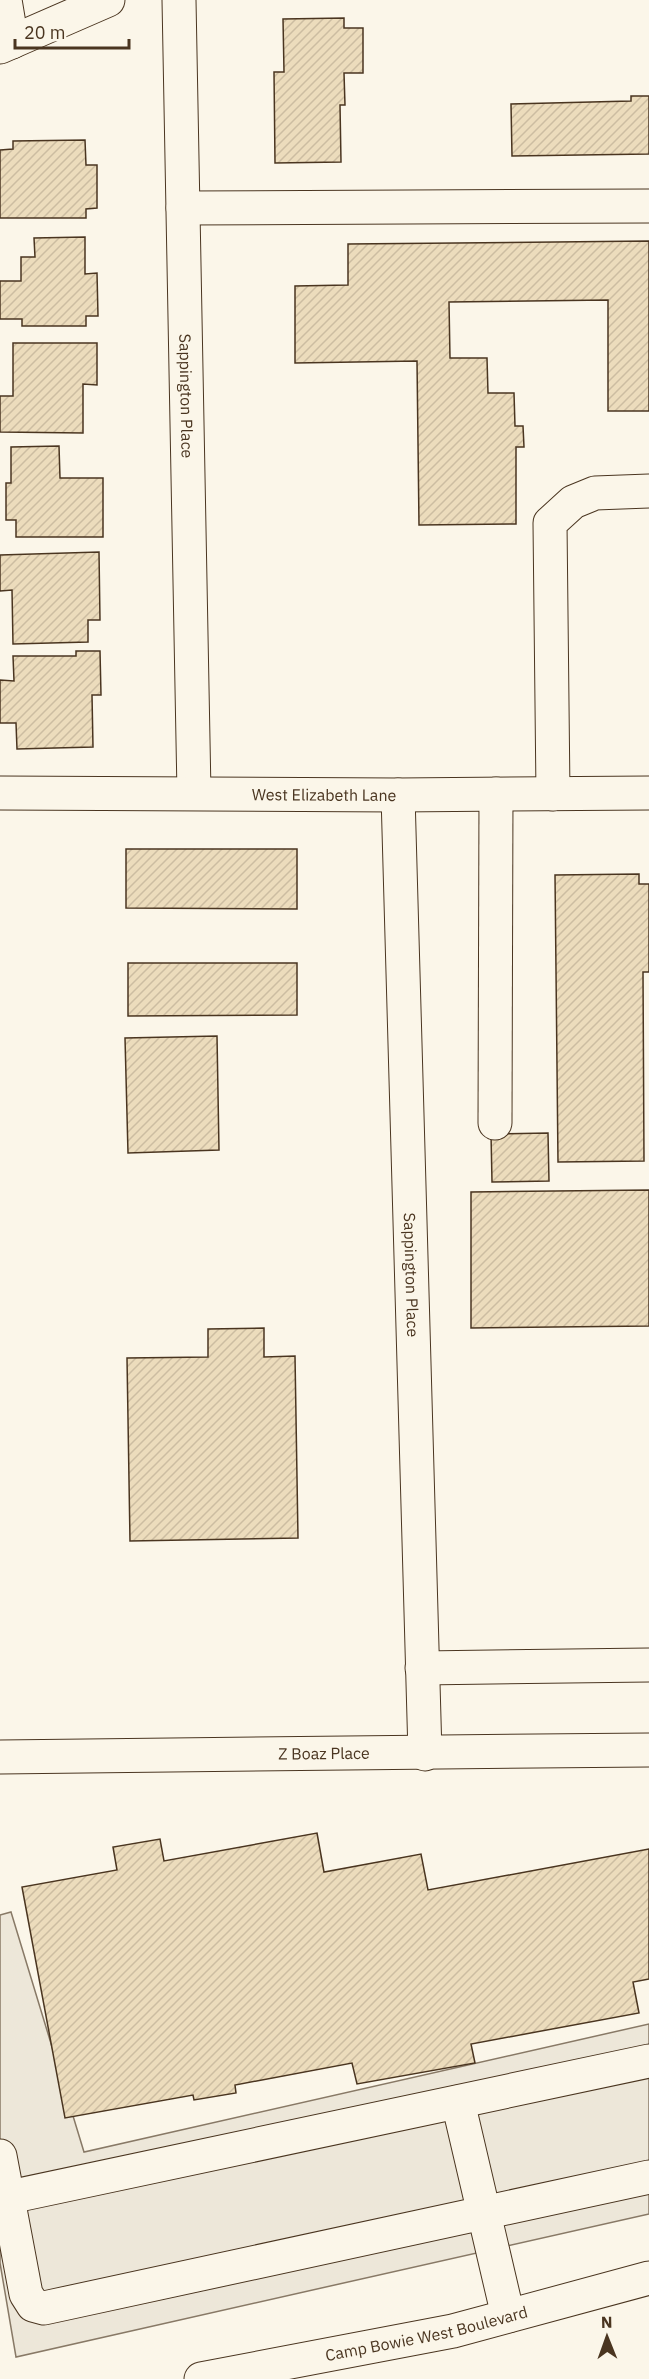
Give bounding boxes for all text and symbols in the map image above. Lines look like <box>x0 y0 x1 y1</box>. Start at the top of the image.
scale bar <box>15 12 129 50</box>
text: 20 m <box>24 21 66 44</box>
street label: Sappington Place <box>175 333 198 459</box>
street label: West Elizabeth Lane <box>252 784 397 805</box>
street label: Sappington Place <box>400 1212 423 1338</box>
street label: Z Boaz Place <box>278 1743 370 1764</box>
street label: Camp Bowie West Boulevard <box>324 2301 530 2365</box>
north arrow <box>577 2307 637 2367</box>
text: N <box>601 2312 613 2332</box>

